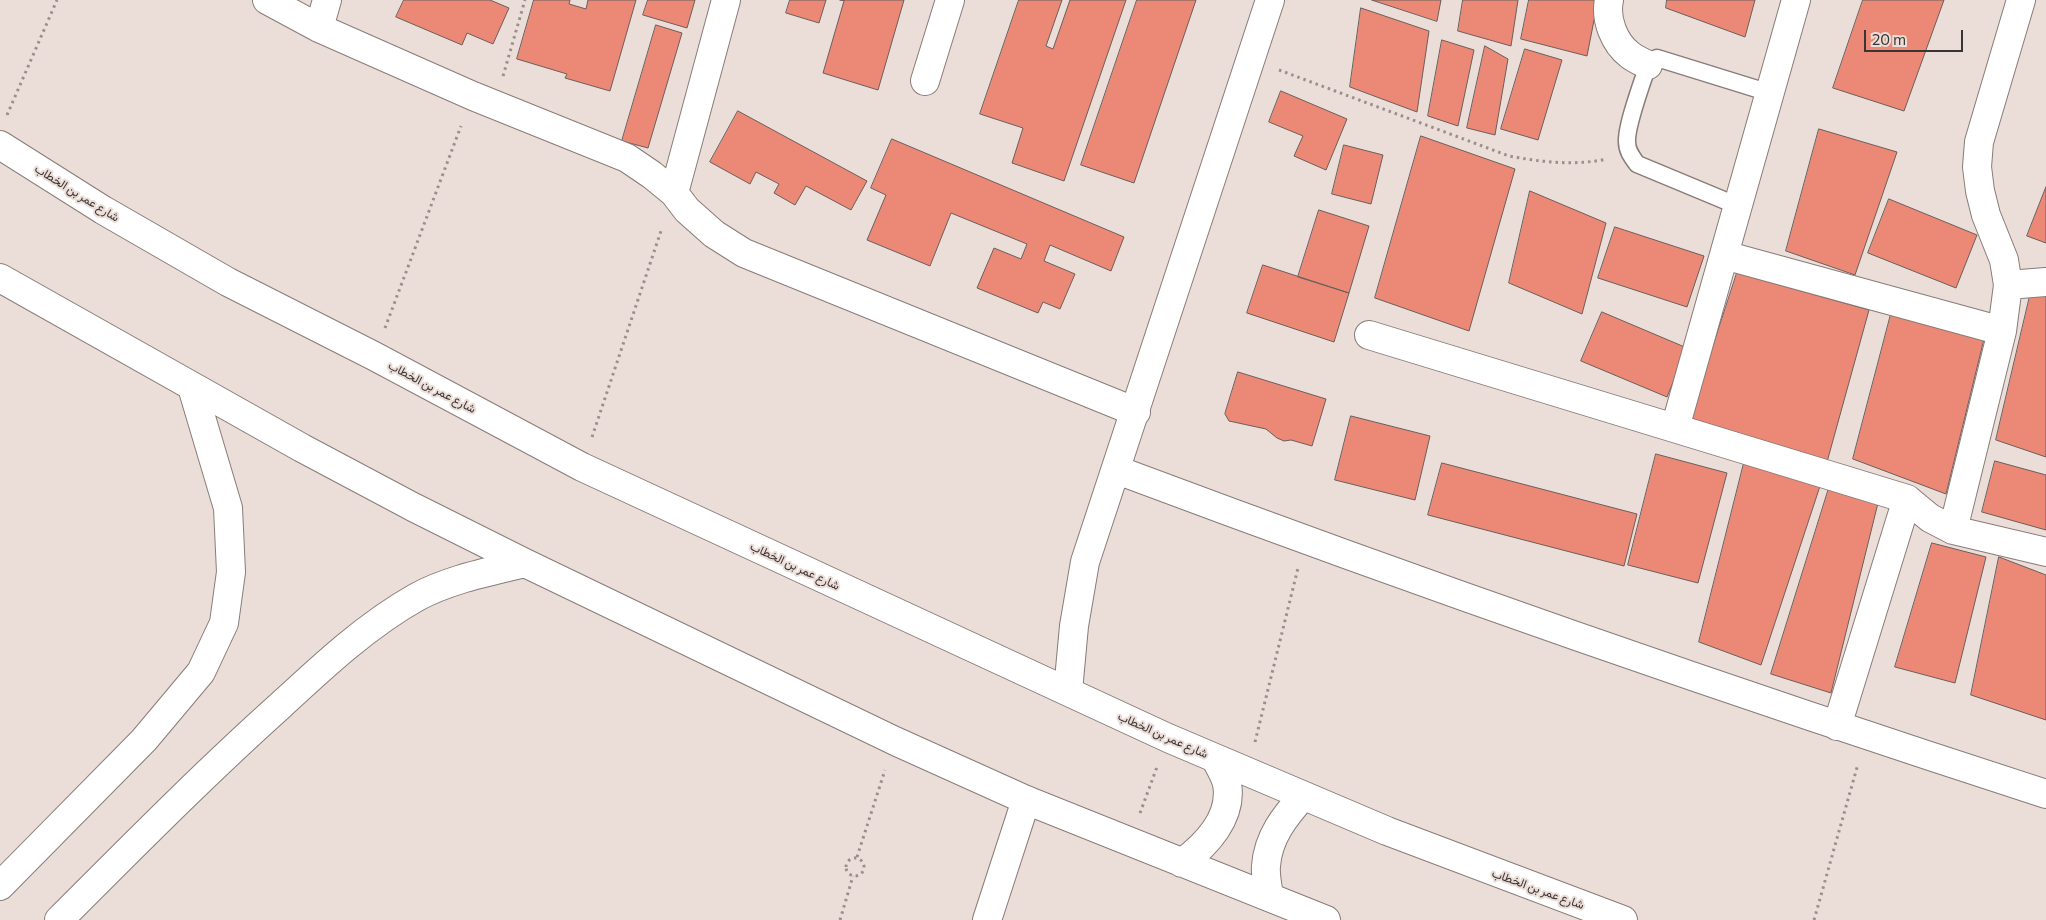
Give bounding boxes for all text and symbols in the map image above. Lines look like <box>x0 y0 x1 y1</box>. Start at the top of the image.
scale bar <box>1866 20 1965 52</box>
text: 20 m <box>1872 30 1906 48</box>
street label: شارع عمر بن الخطاب <box>32 161 122 225</box>
street label: شارع عمر بن الخطاب <box>386 358 478 416</box>
street label: شارع عمر بن الخطاب <box>748 539 842 593</box>
street label: شارع عمر بن الخطاب <box>1116 709 1210 761</box>
street label: شارع عمر بن الخطاب <box>1490 866 1586 912</box>

